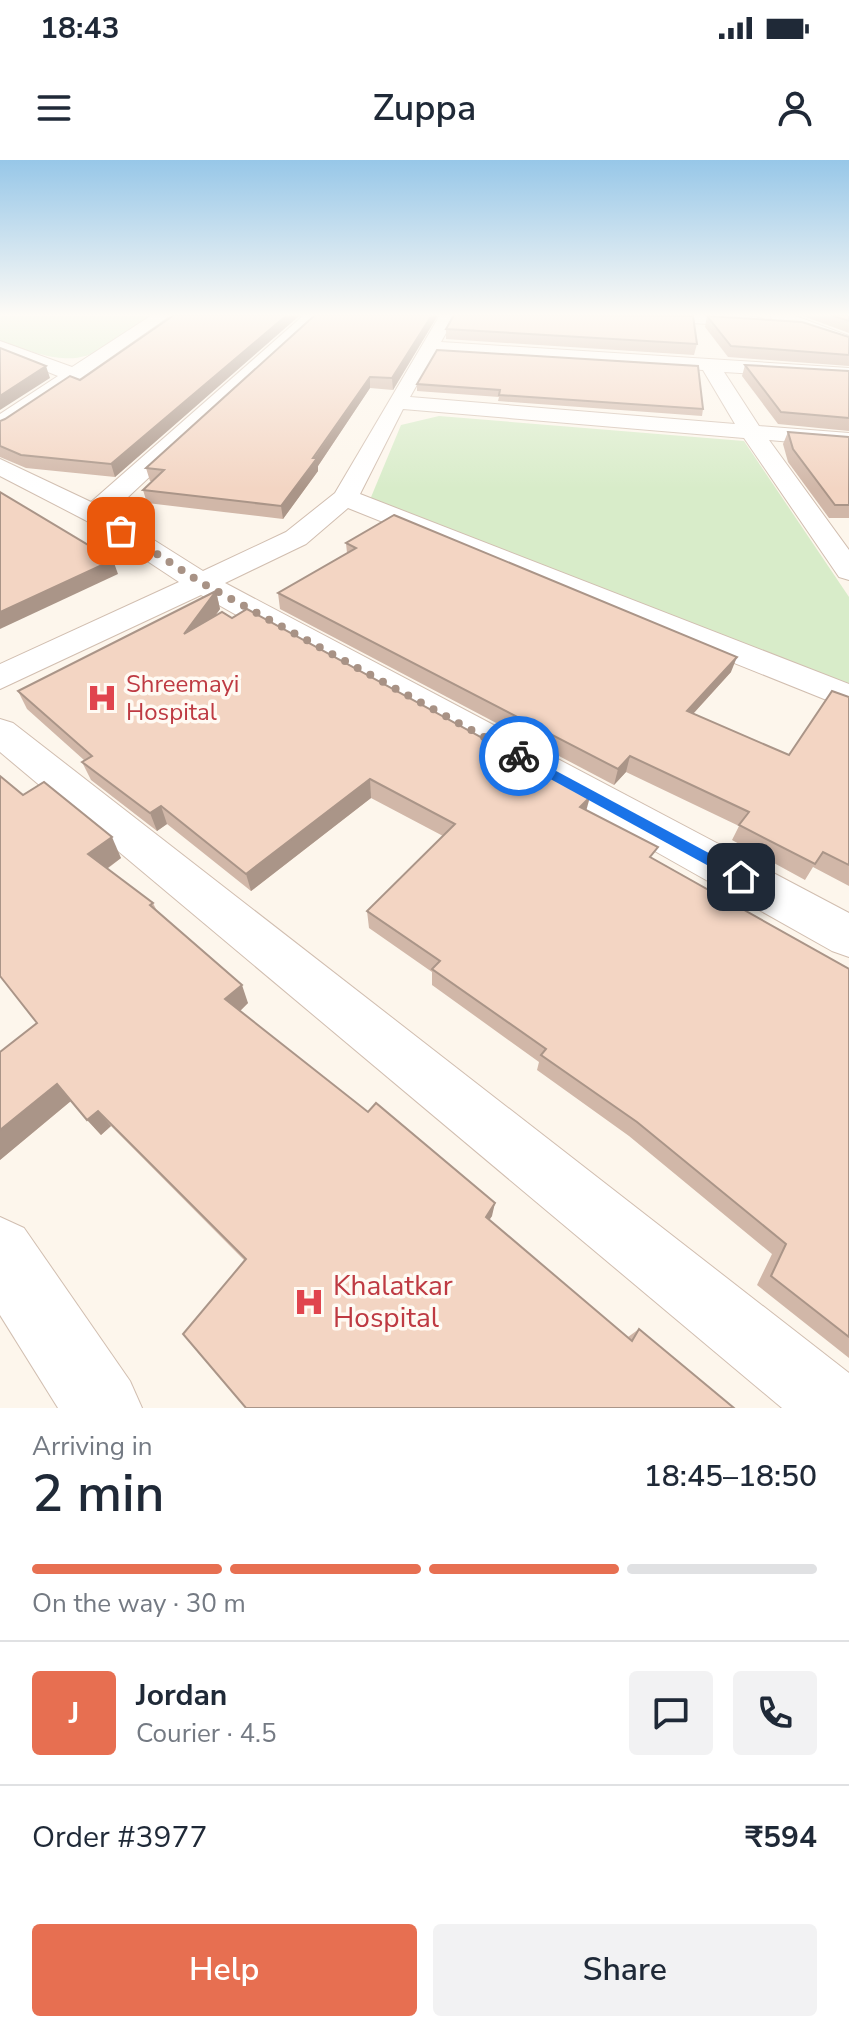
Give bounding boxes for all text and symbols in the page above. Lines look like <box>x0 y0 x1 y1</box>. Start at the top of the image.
text: 18:43 <box>40 8 119 49</box>
text: Zuppa <box>373 84 476 133</box>
icon: menu <box>32 86 76 130</box>
icon: person <box>773 86 817 130</box>
pin <box>87 497 155 565</box>
icon: bag <box>99 509 143 553</box>
place label: Shreemayi Hospital <box>126 668 239 728</box>
hospital icon: Shreemayi Hospital <box>85 681 119 715</box>
courier <box>479 716 559 796</box>
icon: bike <box>497 734 541 778</box>
pin <box>707 843 775 911</box>
icon: home <box>719 855 763 899</box>
place label: Khalatkar Hospital <box>333 1267 453 1337</box>
hospital icon: Khalatkar Hospital <box>292 1285 326 1319</box>
text: Arriving in <box>32 1429 153 1464</box>
text: 18:45–18:50 <box>644 1456 817 1497</box>
text: 2 min <box>32 1458 165 1529</box>
text: On the way · 30 m <box>32 1586 246 1621</box>
button: chat <box>629 1671 713 1755</box>
button: phone <box>733 1671 817 1755</box>
text: Jordan <box>136 1675 227 1716</box>
text: J <box>69 1693 79 1734</box>
text: Courier · 4.5 <box>136 1716 277 1751</box>
text: Order #3977 <box>32 1817 207 1858</box>
text: ₹594 <box>745 1817 817 1858</box>
button: Help <box>32 1924 417 2016</box>
button: Share <box>433 1924 817 2016</box>

